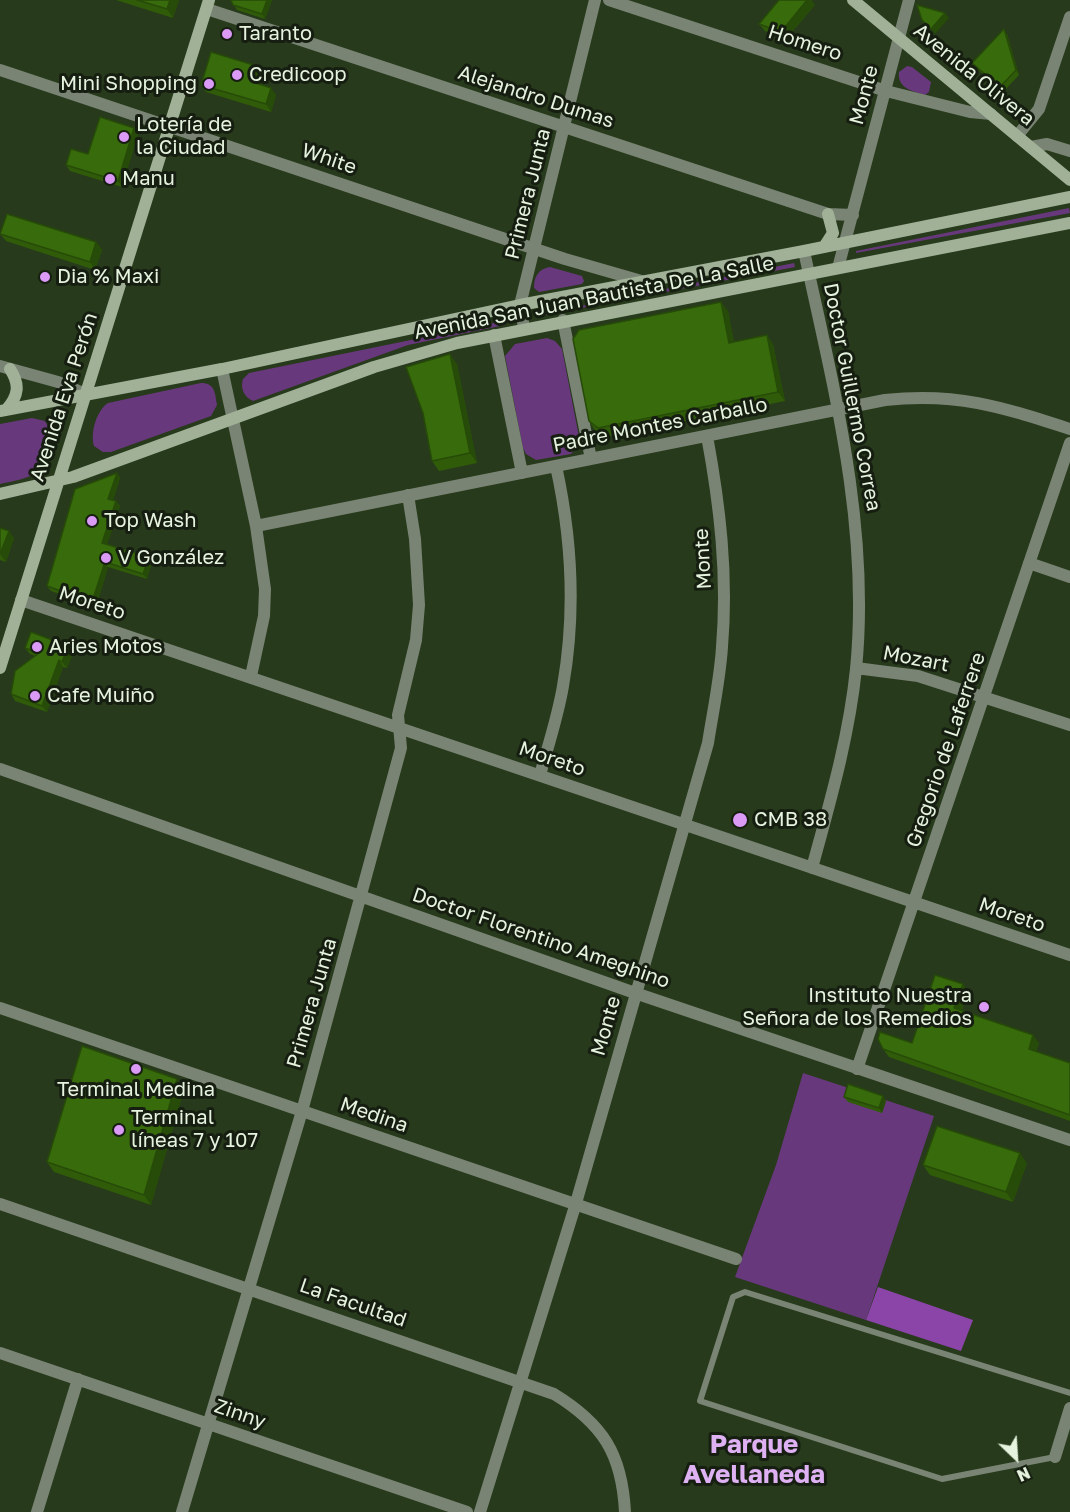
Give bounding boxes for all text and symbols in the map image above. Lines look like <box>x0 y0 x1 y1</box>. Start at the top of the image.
street label: Avenida Olivera <box>909 19 1039 131</box>
street label: Homero <box>765 20 845 66</box>
place label: Taranto <box>239 22 312 46</box>
marker: Taranto <box>220 27 234 41</box>
street label: Alejandro Dumas <box>455 61 617 133</box>
street label: Monte <box>845 62 883 128</box>
place label: Credicoop <box>249 63 347 87</box>
marker: Credicoop <box>230 68 244 82</box>
place label: Mini Shopping <box>60 72 197 96</box>
marker: Mini Shopping <box>202 77 216 91</box>
place label: Lotería de la Ciudad <box>136 113 232 160</box>
street label: Primera Junta <box>500 126 556 262</box>
marker: Lotería de la Ciudad <box>117 130 131 144</box>
street label: White <box>298 138 360 180</box>
place label: Manu <box>122 167 175 191</box>
marker: Manu <box>103 172 117 186</box>
street label: Avenida San Juan Bautista De La Salle <box>412 251 776 345</box>
place label: Dia % Maxi <box>57 265 159 289</box>
marker: Dia % Maxi <box>38 270 52 284</box>
street label: Doctor Guillermo Correa <box>818 281 886 513</box>
street label: Avenida Eva Perón <box>25 310 103 484</box>
street label: Padre Montes Carballo <box>551 392 769 458</box>
place label: Top Wash <box>104 509 196 533</box>
marker: Top Wash <box>85 514 99 528</box>
street label: Monte <box>689 528 717 590</box>
place label: V González <box>118 546 224 570</box>
marker: V González <box>99 551 113 565</box>
street label: Moreto <box>56 581 128 625</box>
place label: Aries Motos <box>49 635 163 659</box>
marker: Aries Motos <box>30 640 44 654</box>
street label: Mozart <box>881 641 951 677</box>
street label: Gregorio de Laferrere <box>901 649 991 851</box>
place label: Cafe Muiño <box>47 684 155 708</box>
marker: Cafe Muiño <box>28 689 42 703</box>
street label: Moreto <box>516 737 588 781</box>
place label: CMB 38 <box>754 808 827 832</box>
marker: CMB 38 <box>731 811 749 829</box>
street label: Doctor Florentino Ameghino <box>409 883 673 993</box>
street label: Moreto <box>976 893 1048 937</box>
street label: Primera Junta <box>282 935 342 1071</box>
place label: Instituto Nuestra Señora de los Remedios <box>742 984 972 1031</box>
street label: Monte <box>586 993 626 1059</box>
marker: Instituto Nuestra Señora de los Remedios <box>977 1000 991 1014</box>
marker: Terminal Medina <box>129 1062 143 1076</box>
place label: Terminal Medina <box>57 1078 215 1102</box>
street label: Medina <box>337 1092 411 1138</box>
place label: Terminal líneas 7 y 107 <box>131 1106 258 1153</box>
marker: Terminal líneas 7 y 107 <box>112 1123 126 1137</box>
street label: La Facultad <box>296 1274 410 1332</box>
street label: Zinny <box>211 1394 269 1434</box>
north arrow <box>986 1428 1046 1488</box>
district label: Parque Avellaneda <box>683 1429 825 1490</box>
text: N <box>1014 1463 1033 1486</box>

